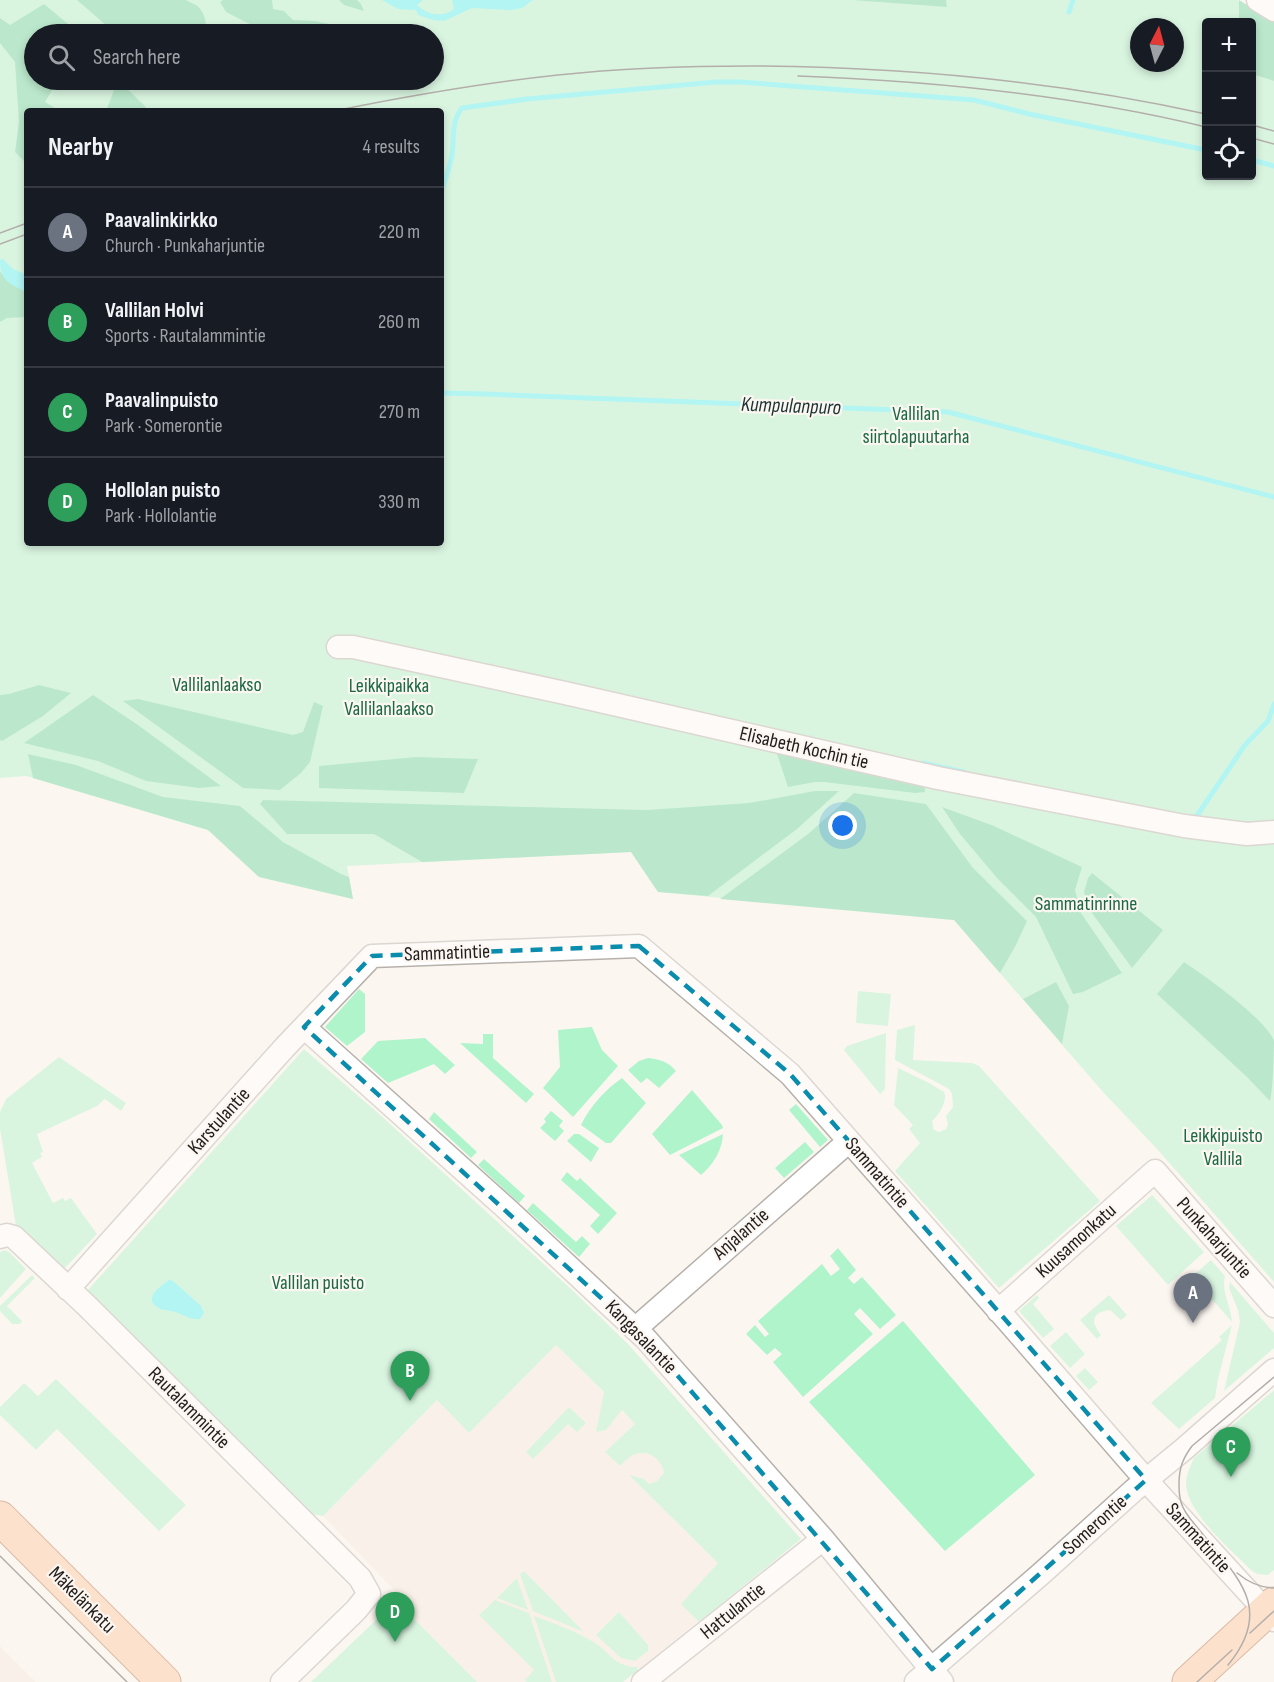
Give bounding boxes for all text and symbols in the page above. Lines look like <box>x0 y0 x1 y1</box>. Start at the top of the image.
north arrow <box>1130 18 1184 72</box>
map controls <box>1202 18 1256 180</box>
button: + <box>1202 18 1256 72</box>
search box <box>24 24 444 90</box>
icon: search <box>45 41 78 74</box>
text: Search here <box>93 44 180 71</box>
button: − <box>1202 72 1256 126</box>
button: locate <box>1202 126 1256 180</box>
text: Nearby <box>48 132 114 163</box>
text: 4 results <box>363 135 420 159</box>
text: Paavalinkirkko <box>105 207 218 234</box>
text: A <box>63 220 72 244</box>
text: 220 m <box>379 220 420 244</box>
text: Church · Punkaharjuntie <box>105 234 265 258</box>
text: Vallilan Holvi <box>105 297 204 324</box>
text: B <box>63 310 72 334</box>
text: 260 m <box>378 310 420 334</box>
text: Sports · Rautalammintie <box>105 324 266 348</box>
text: Paavalinpuisto <box>105 387 218 414</box>
water label: Kumpulanpuro <box>740 392 842 420</box>
text: C <box>62 400 73 424</box>
text: 270 m <box>379 400 420 424</box>
park label: Vallilan siirtolapuutarha <box>863 402 969 449</box>
text: Park · Somerontie <box>105 414 223 438</box>
text: Hollolan puisto <box>105 477 220 504</box>
text: D <box>62 490 73 514</box>
text: 330 m <box>378 490 420 514</box>
text: Park · Hollolantie <box>105 504 217 528</box>
park label: Vallilanlaakso <box>172 673 262 697</box>
park label: Leikkipaikka Vallilanlaakso <box>344 674 434 721</box>
street label: Elisabeth Kochin tie <box>737 721 871 775</box>
your location <box>828 811 857 840</box>
park label: Sammatinrinne <box>1035 892 1137 916</box>
street label: Sammatintie <box>404 940 490 966</box>
street label: Karstulantie <box>183 1083 255 1159</box>
park label: Leikkipuisto Vallila <box>1183 1124 1263 1171</box>
street label: Sammatintie <box>840 1133 914 1213</box>
street label: Punkaharjuntie <box>1171 1192 1257 1284</box>
street label: Kuusamonkatu <box>1031 1199 1121 1283</box>
street label: Anjalantie <box>707 1203 774 1266</box>
park label: Vallilan puisto <box>272 1271 364 1295</box>
pin: A <box>1174 1274 1212 1323</box>
street label: Kangasalantie <box>600 1295 682 1379</box>
pin: B <box>390 1352 430 1401</box>
street label: Rautalammintie <box>143 1362 235 1454</box>
pin: C <box>1212 1428 1250 1477</box>
street label: Somerontie <box>1058 1490 1132 1560</box>
street label: Sammatintie <box>1160 1498 1236 1578</box>
street label: Mäkelänkatu <box>44 1562 120 1638</box>
street label: Hattulantie <box>696 1578 770 1644</box>
pin: D <box>376 1592 414 1642</box>

